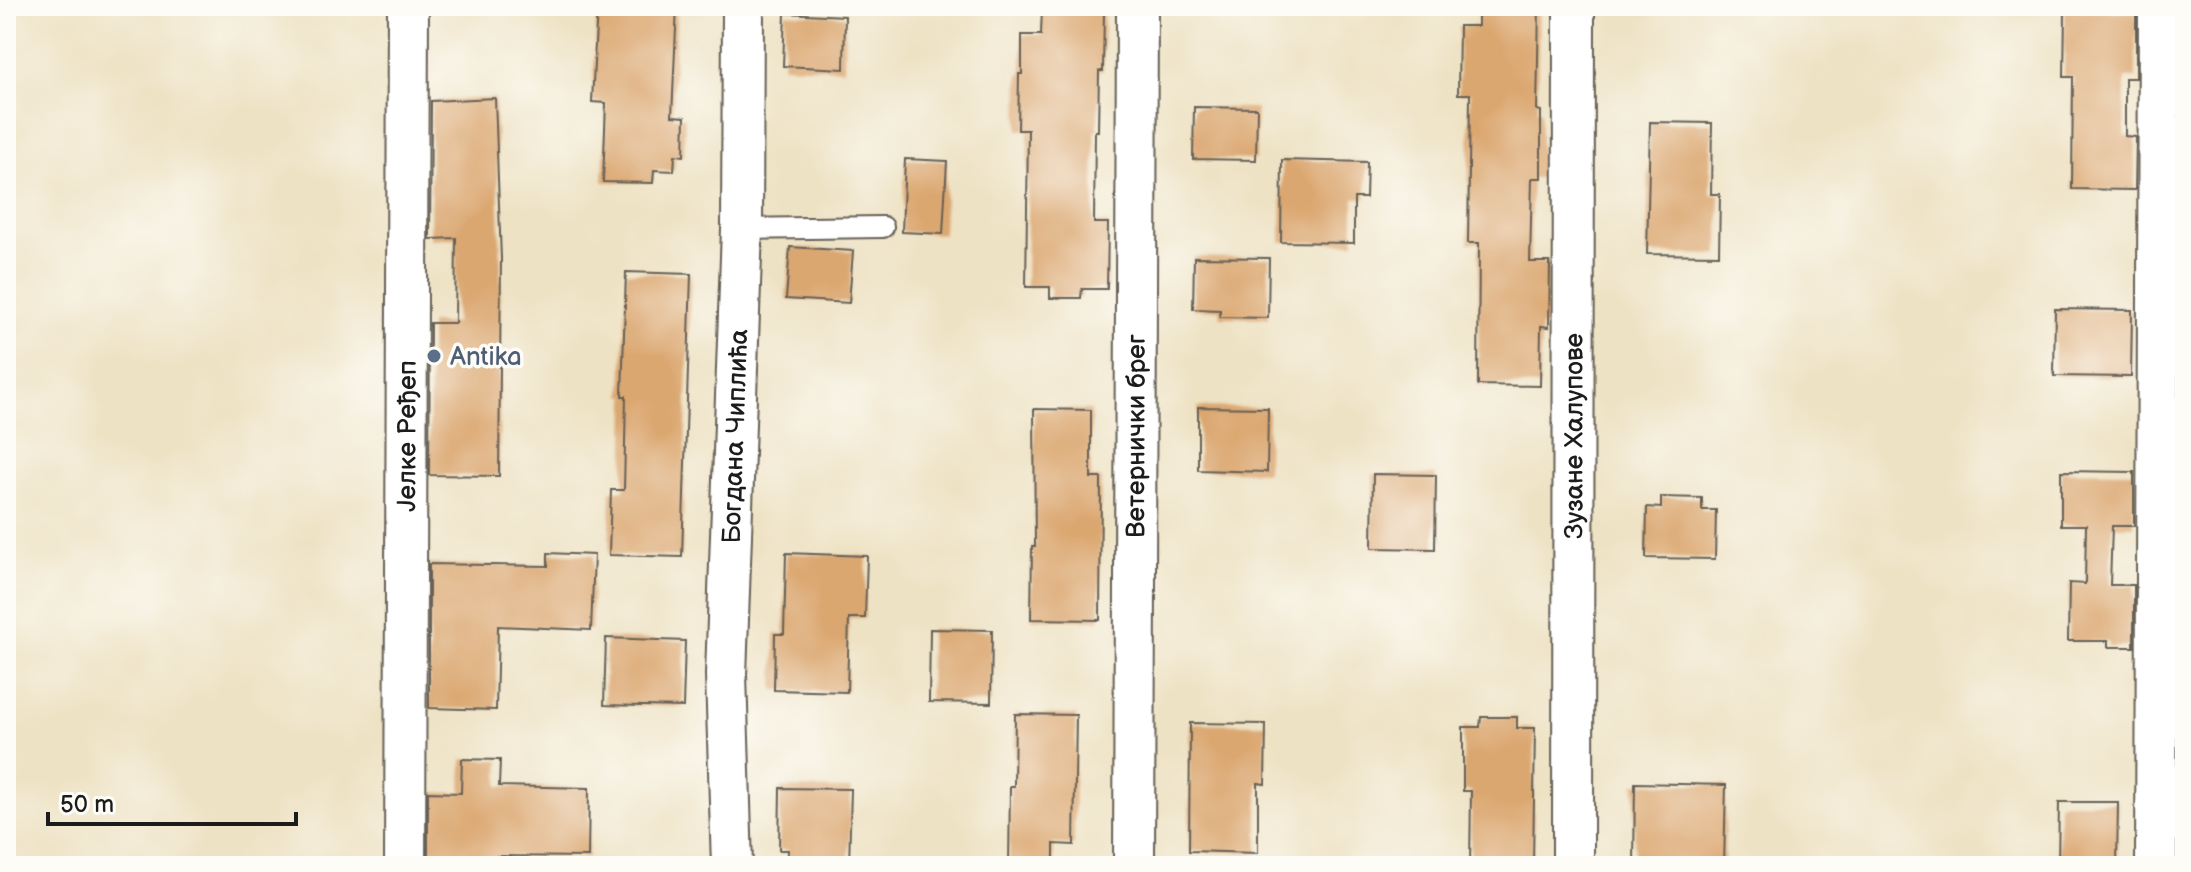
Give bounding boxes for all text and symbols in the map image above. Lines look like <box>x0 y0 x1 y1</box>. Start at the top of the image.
street label: Богдана Чиплића <box>717 329 755 544</box>
street label: Зузане Халупове <box>1559 333 1591 539</box>
street label: Ветернички брег <box>1121 334 1153 538</box>
place label: Antika <box>450 342 522 373</box>
marker: Antika <box>425 347 443 365</box>
street label: Јелке Ређеп <box>392 360 424 512</box>
scale bar <box>48 776 296 826</box>
text: 50 m <box>60 790 114 819</box>

